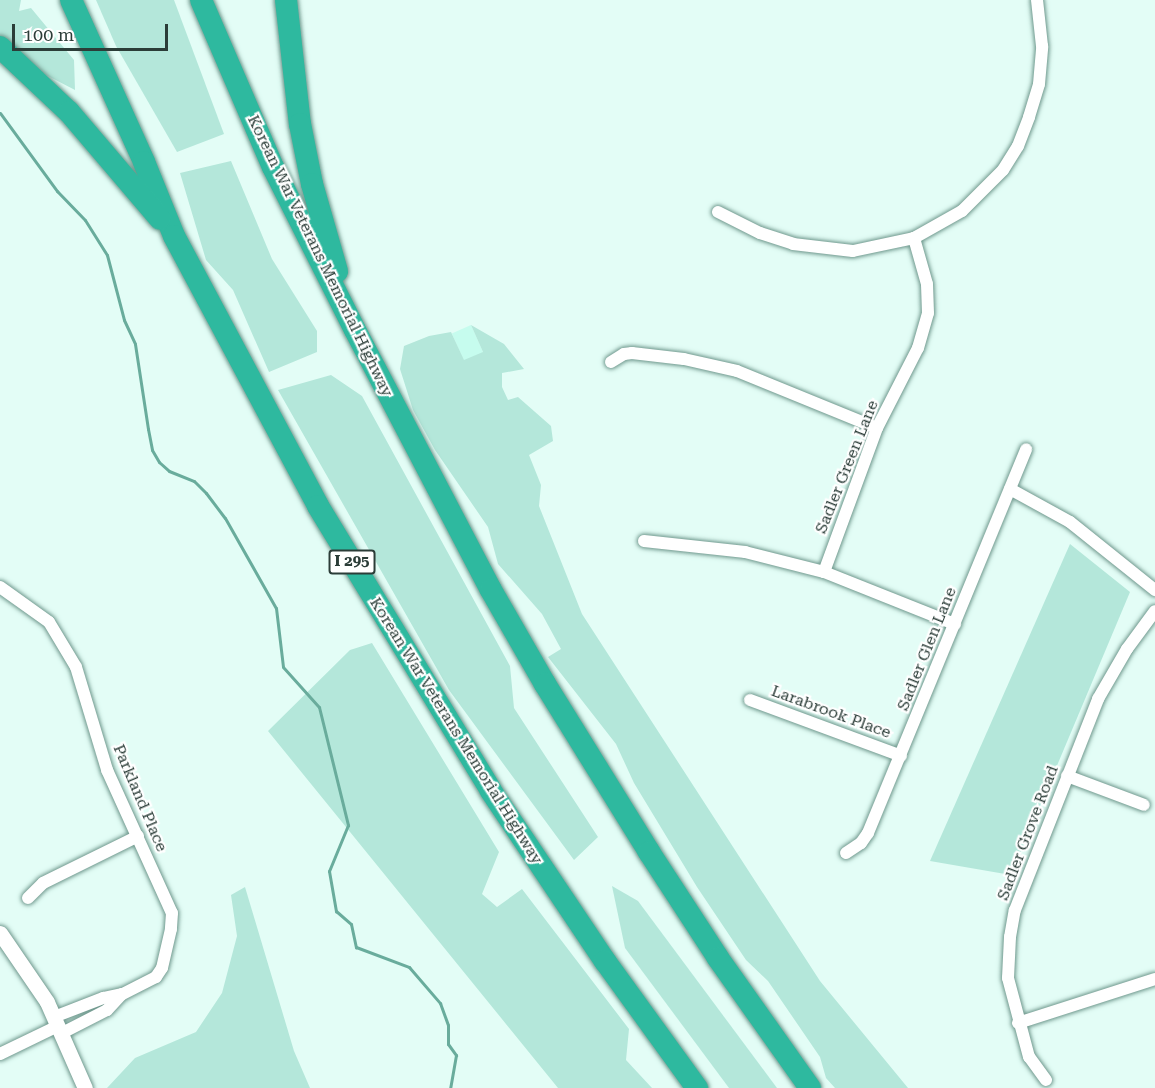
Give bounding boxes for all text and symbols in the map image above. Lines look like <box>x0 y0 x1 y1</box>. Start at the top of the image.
scale bar <box>15 12 171 50</box>
text: 100 m <box>23 24 74 45</box>
street label: Korean War Veterans Memorial Highway <box>243 112 397 400</box>
street label: Sadler Green Lane <box>812 398 882 536</box>
road number: I 295 <box>328 550 376 574</box>
street label: Sadler Glen Lane <box>893 584 961 714</box>
street label: Korean War Veterans Memorial Highway <box>365 594 547 868</box>
street label: Larabrook Place <box>769 681 893 743</box>
street label: Parkland Place <box>109 742 171 854</box>
street label: Sadler Grove Road <box>993 763 1063 903</box>

